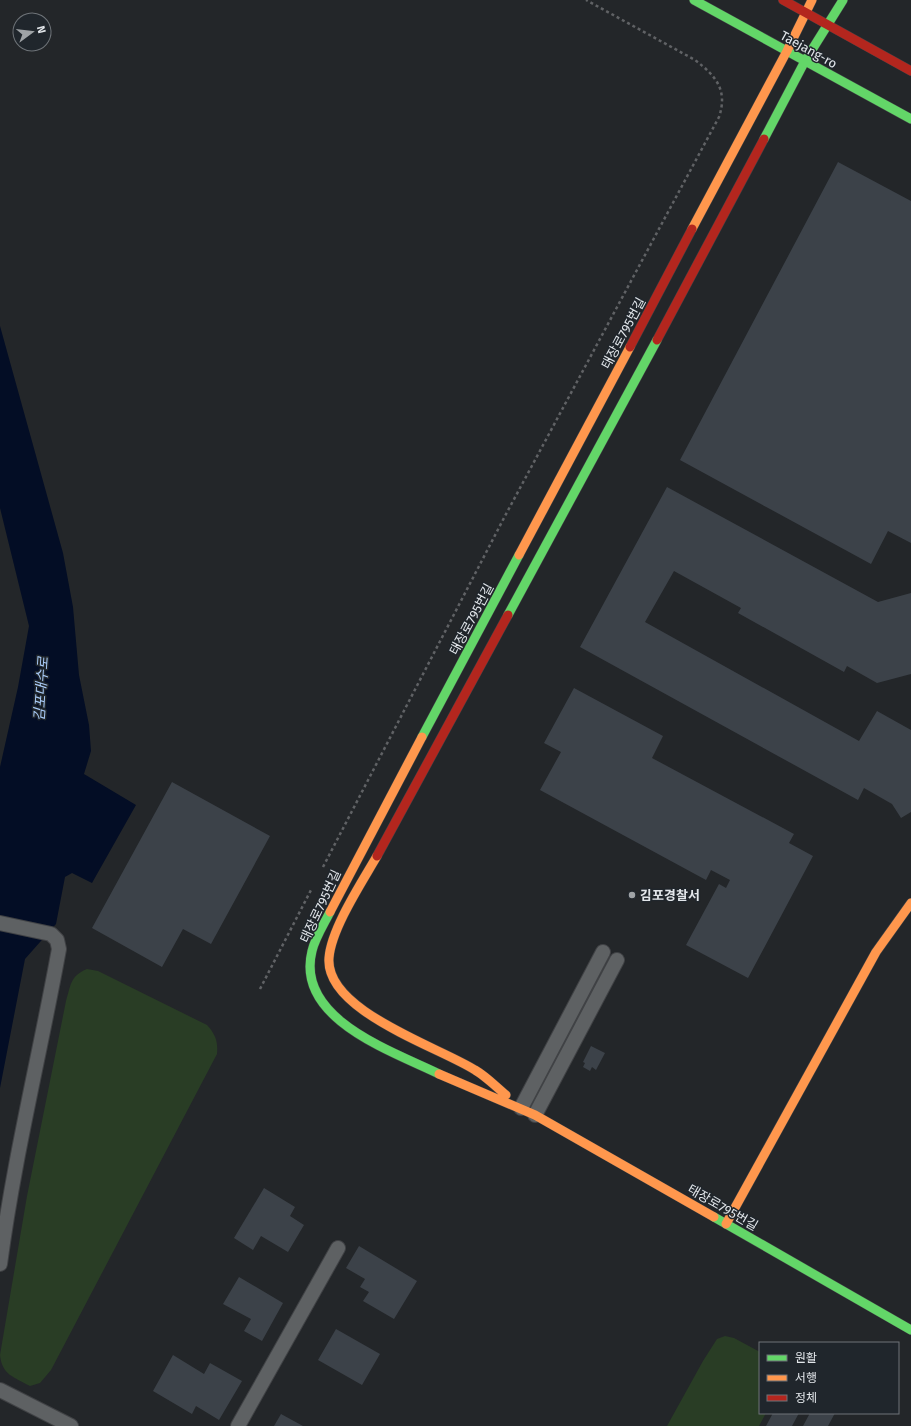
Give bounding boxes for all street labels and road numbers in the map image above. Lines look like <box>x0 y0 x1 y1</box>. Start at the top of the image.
street label: Taejang-ro <box>778 28 840 71</box>
street label: 태장로795번길 <box>598 295 649 371</box>
street label: 태장로795번길 <box>446 581 497 657</box>
street label: 태장로795번길 <box>297 867 344 945</box>
street label: 태장로795번길 <box>685 1181 761 1234</box>

